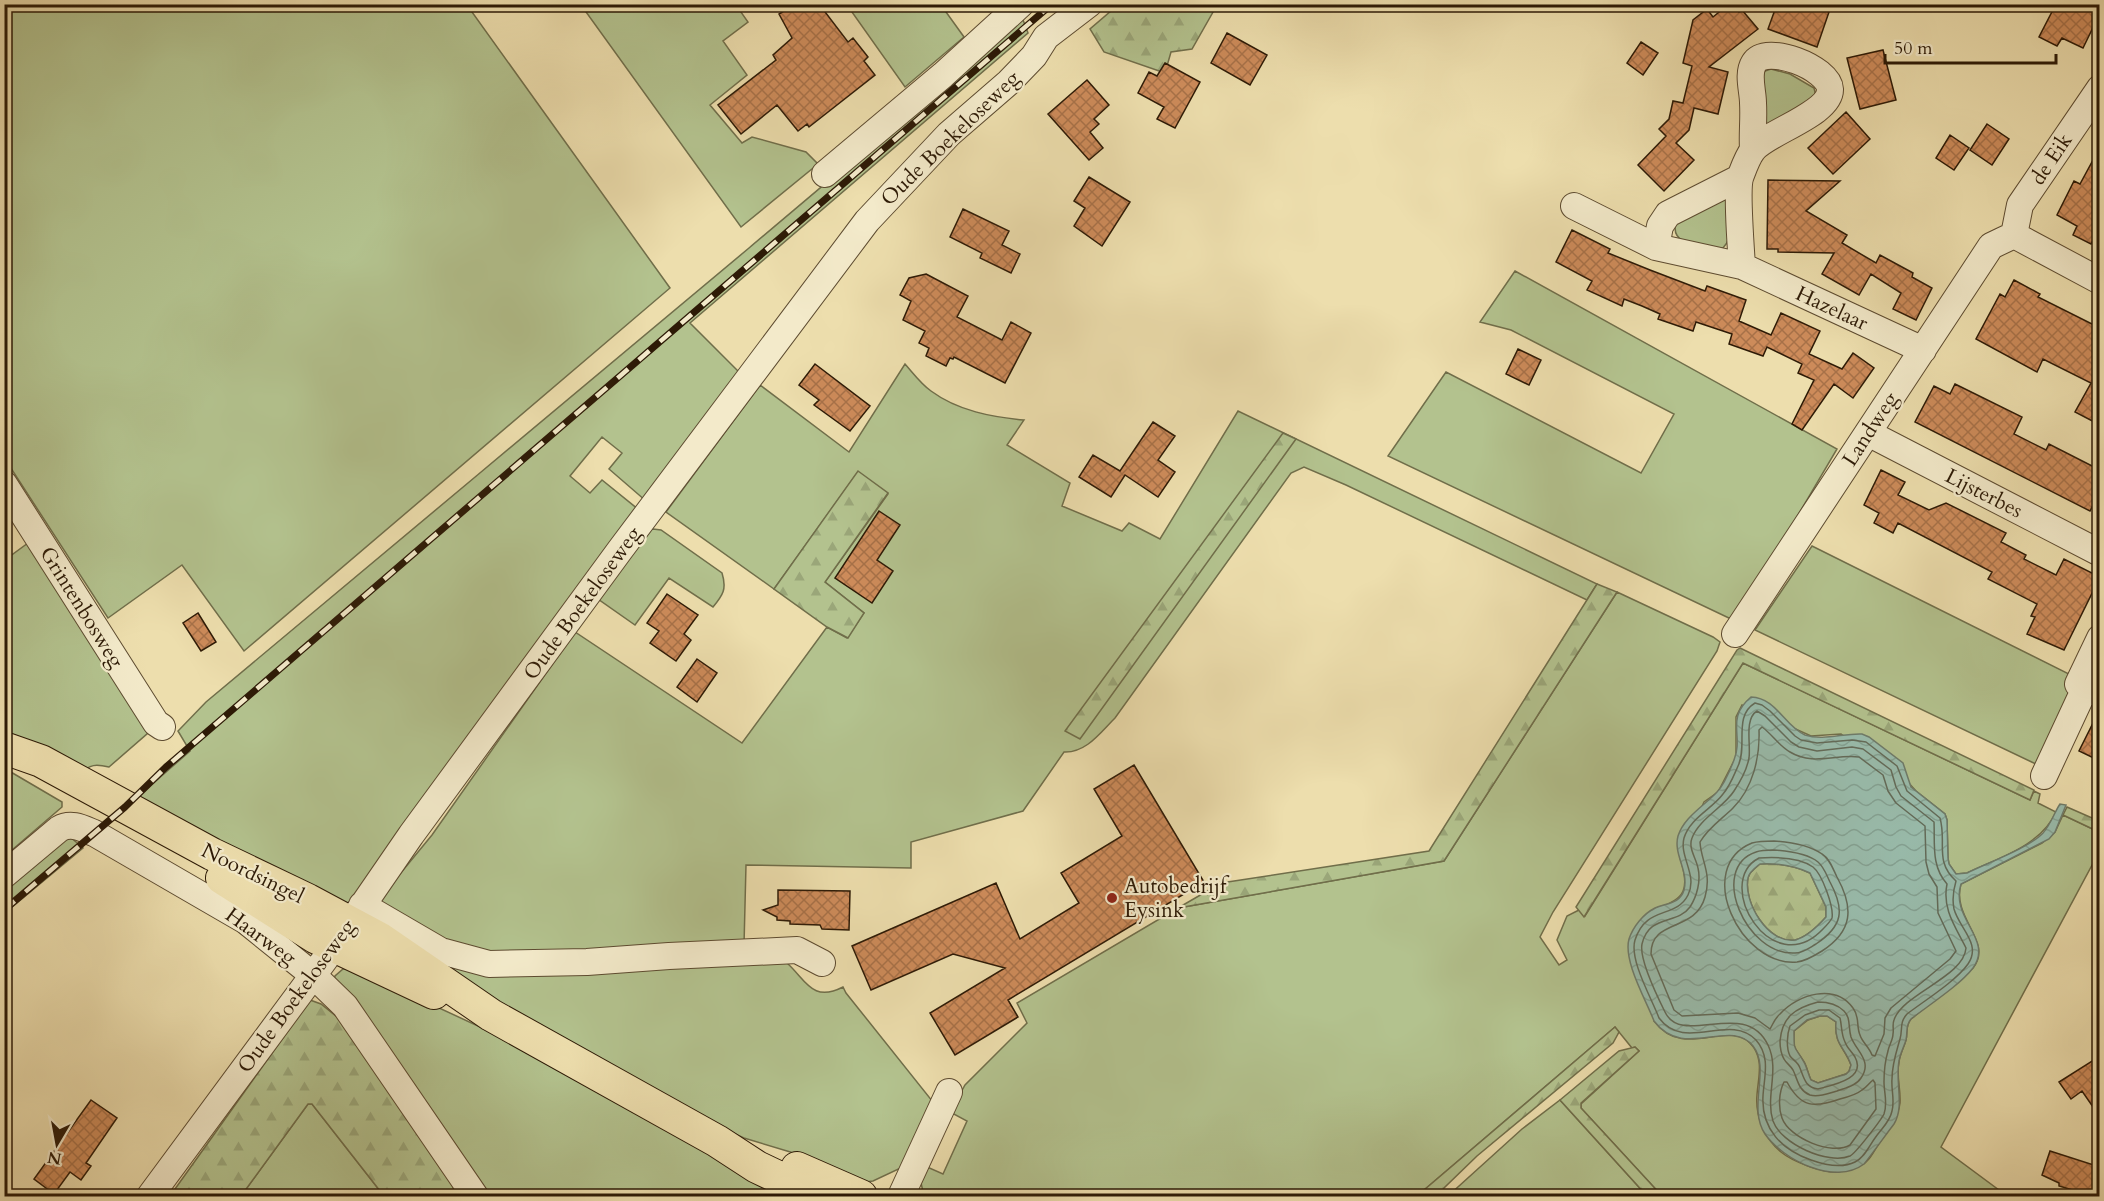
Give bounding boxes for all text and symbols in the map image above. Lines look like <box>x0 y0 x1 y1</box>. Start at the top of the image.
scale bar <box>1885 27 2056 65</box>
text: 50 m <box>1894 36 1933 61</box>
street label: Oude Boekeloseweg <box>874 64 1027 212</box>
street label: de Eik <box>2024 127 2080 191</box>
street label: Hazelaar <box>1791 279 1873 338</box>
street label: Landweg <box>1836 386 1905 472</box>
street label: Lijsterbes <box>1940 462 2027 525</box>
street label: Oude Boekeloseweg <box>517 520 648 686</box>
street label: Grintenbosweg <box>33 541 131 674</box>
street label: Noordsingel <box>197 836 309 911</box>
place label: Autobedrijf Eysink <box>1124 872 1230 925</box>
marker: Autobedrijf Eysink <box>1105 891 1119 905</box>
street label: Haarweg <box>219 901 302 972</box>
street label: Oude Boekeloseweg <box>231 913 362 1079</box>
north arrow <box>27 1114 87 1174</box>
text: N <box>46 1146 63 1170</box>

